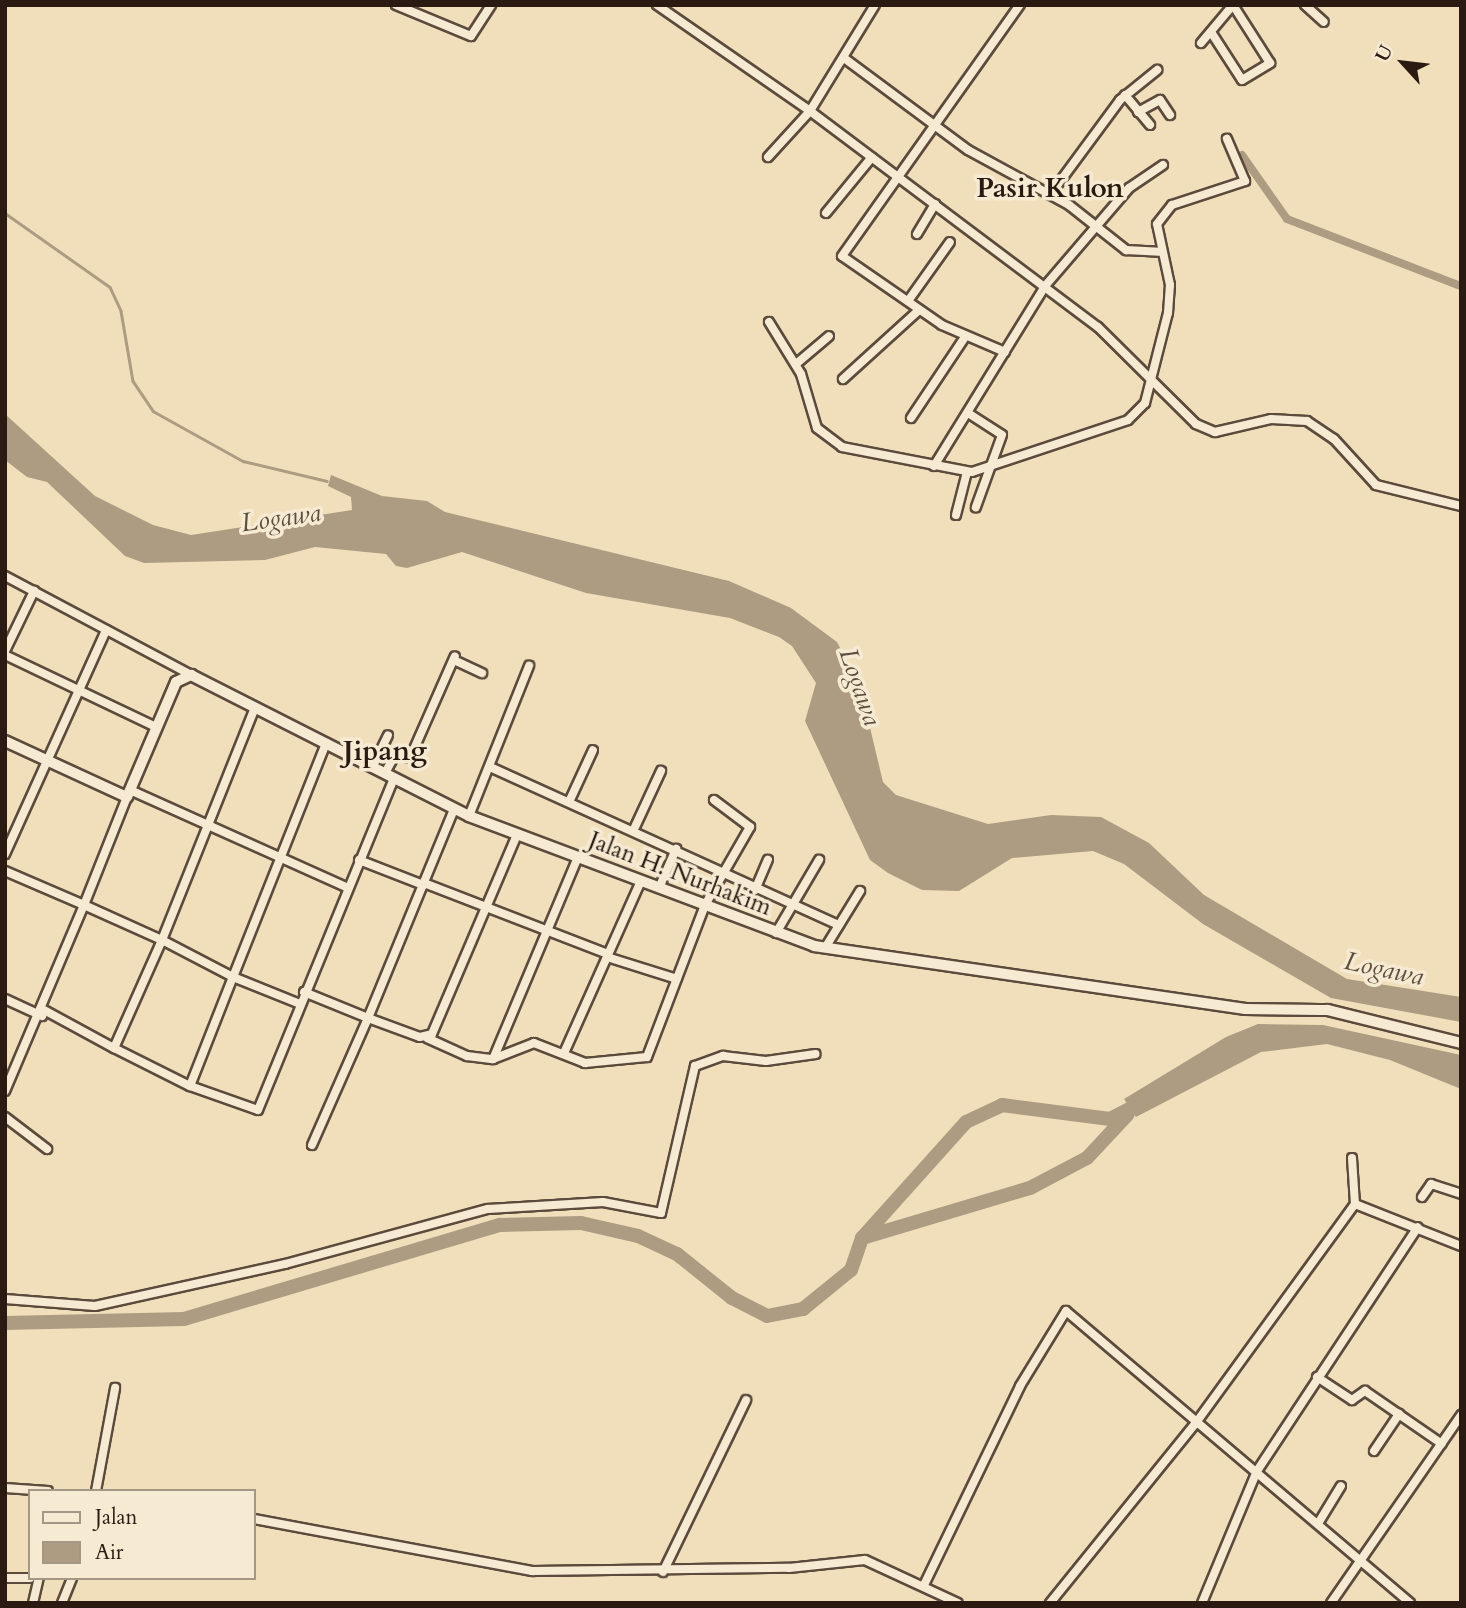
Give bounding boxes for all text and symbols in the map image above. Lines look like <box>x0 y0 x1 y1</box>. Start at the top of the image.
north arrow <box>1368 28 1438 98</box>
text: U <box>1369 41 1399 66</box>
district label: Pasir Kulon <box>976 171 1124 205</box>
water label: Logawa <box>239 497 323 539</box>
water label: Logawa <box>832 644 888 730</box>
district label: Jipang <box>343 734 427 768</box>
street label: Jalan H. Nurhakim <box>585 826 775 922</box>
water label: Logawa <box>1341 945 1427 993</box>
legend <box>28 1489 256 1580</box>
text: Jalan <box>95 1503 138 1532</box>
text: Air <box>95 1538 124 1567</box>

